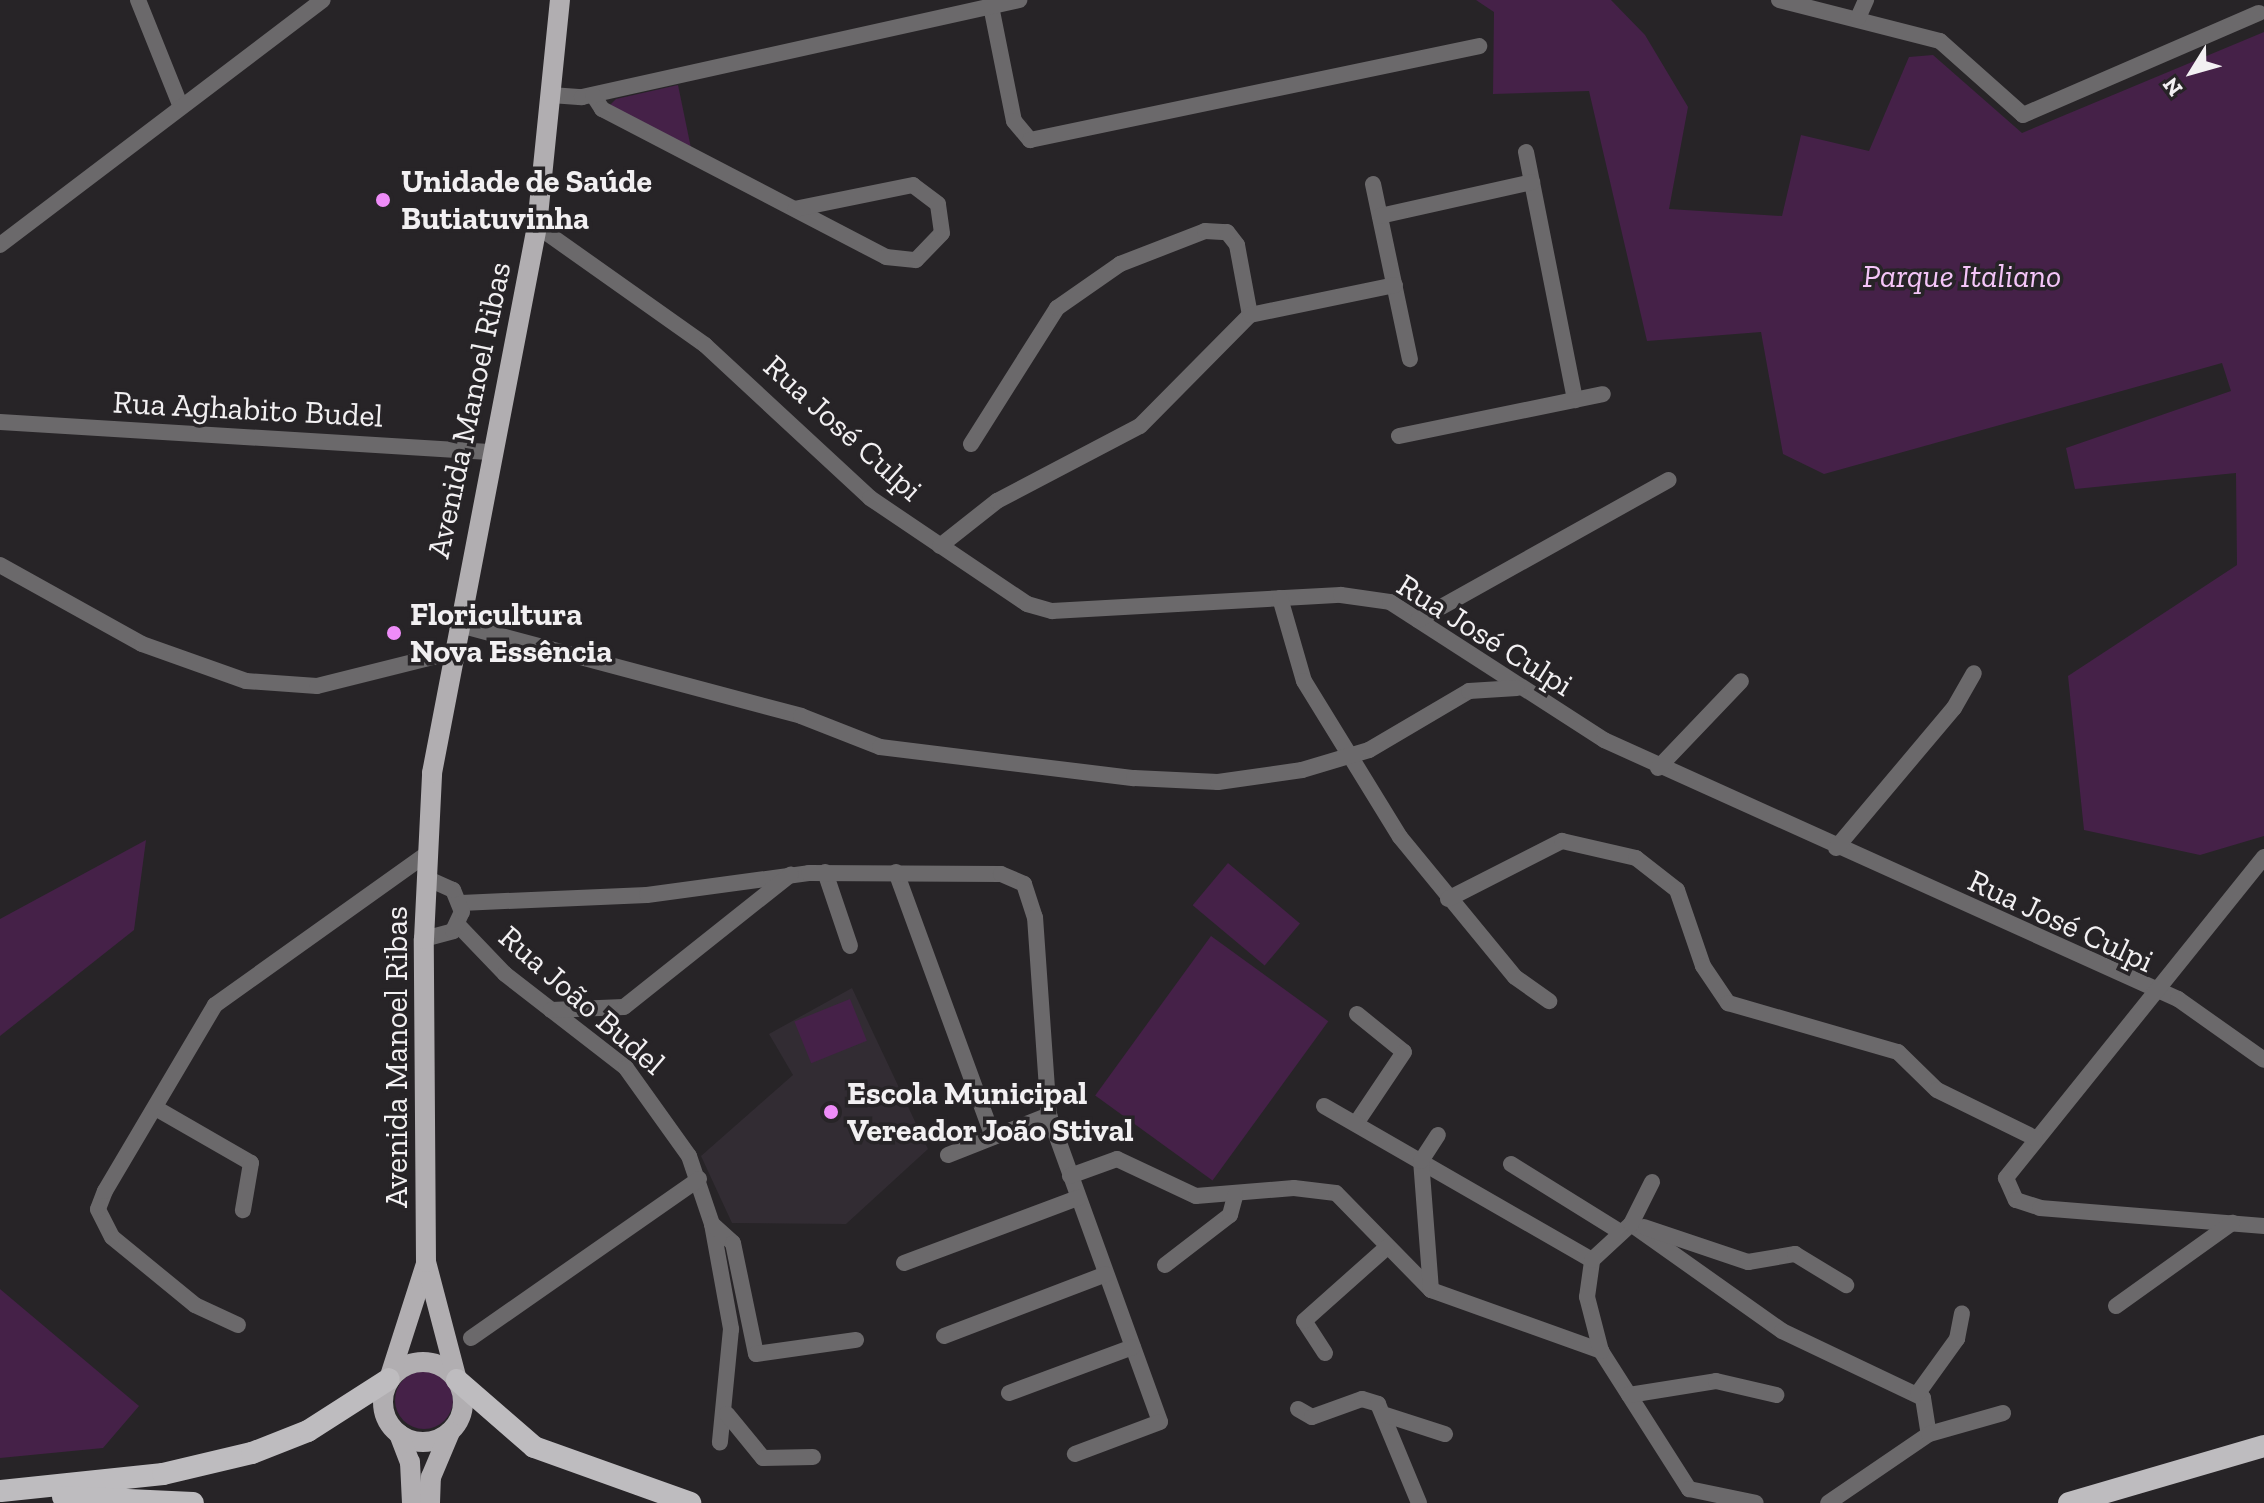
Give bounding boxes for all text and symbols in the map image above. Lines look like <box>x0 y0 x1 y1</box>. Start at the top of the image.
north arrow <box>2152 32 2232 112</box>
text: N <box>2157 72 2188 102</box>
place label: Unidade de Saúde Butiatuvinha <box>401 163 652 238</box>
marker: Unidade de Saúde Butiatuvinha <box>372 189 394 211</box>
park label: Parque Italiano <box>1863 257 2061 295</box>
street label: Avenida Manoel Ribas <box>419 258 519 562</box>
street label: Rua José Culpi <box>756 347 930 509</box>
street label: Rua Aghabito Budel <box>111 383 385 435</box>
street label: Rua José Culpi <box>1390 566 1580 704</box>
place label: Floricultura Nova Essência <box>410 596 612 671</box>
marker: Floricultura Nova Essência <box>385 624 403 642</box>
street label: Rua José Culpi <box>1962 861 2160 981</box>
street label: Avenida Manoel Ribas <box>377 906 415 1208</box>
street label: Rua João Budel <box>491 917 673 1083</box>
place label: Escola Municipal Vereador João Stival <box>847 1075 1135 1150</box>
marker: Escola Municipal Vereador João Stival <box>822 1103 840 1121</box>

